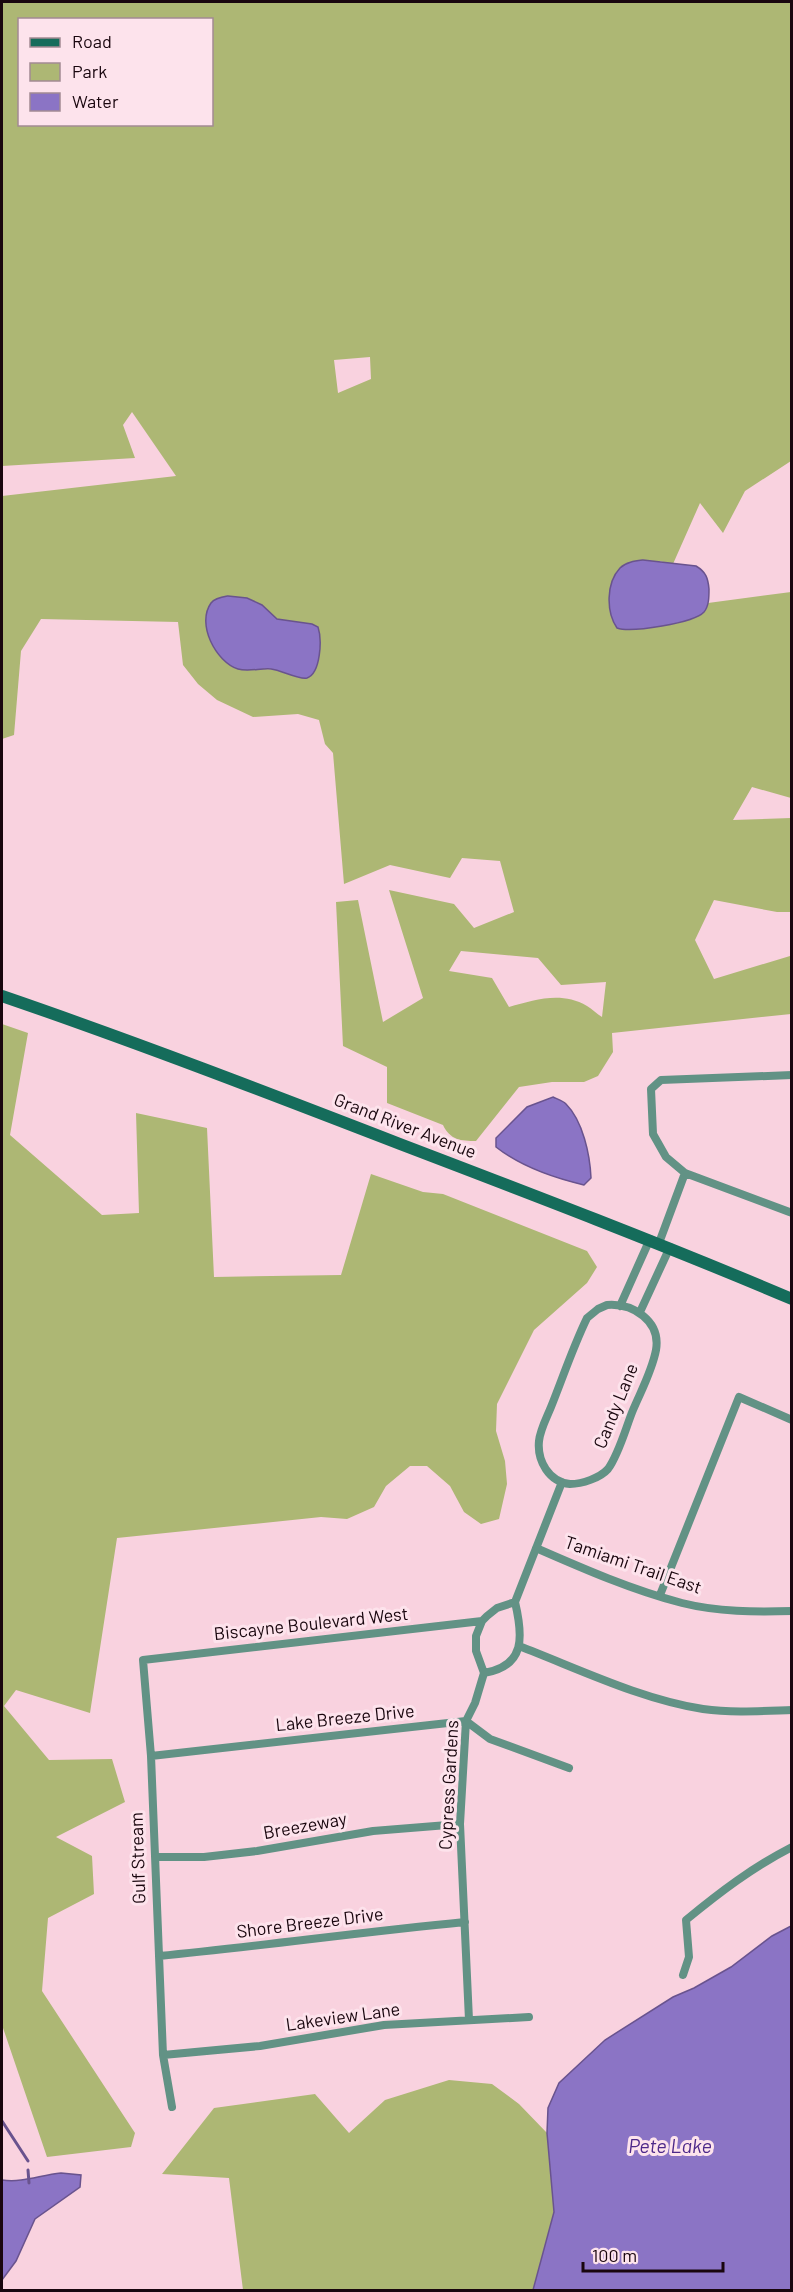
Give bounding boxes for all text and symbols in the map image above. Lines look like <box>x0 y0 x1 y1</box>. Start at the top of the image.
legend <box>18 18 213 126</box>
text: Road <box>72 30 112 52</box>
text: Park <box>72 60 107 82</box>
text: Water <box>72 90 119 112</box>
street label: Grand River Avenue <box>331 1088 480 1162</box>
street label: Candy Lane <box>588 1360 642 1451</box>
street label: Tamiami Trail East <box>562 1530 705 1598</box>
street label: Biscayne Boulevard West <box>213 1602 409 1644</box>
street label: Lake Breeze Drive <box>274 1699 415 1735</box>
street label: Cypress Gardens <box>434 1719 462 1850</box>
street label: Breezeway <box>261 1807 348 1843</box>
street label: Gulf Stream <box>124 1812 150 1904</box>
street label: Shore Breeze Drive <box>235 1902 385 1942</box>
street label: Lakeview Lane <box>284 1997 401 2035</box>
water label: Pete Lake <box>628 2133 712 2157</box>
scale bar <box>583 2235 722 2273</box>
text: 100 m <box>592 2244 637 2266</box>

